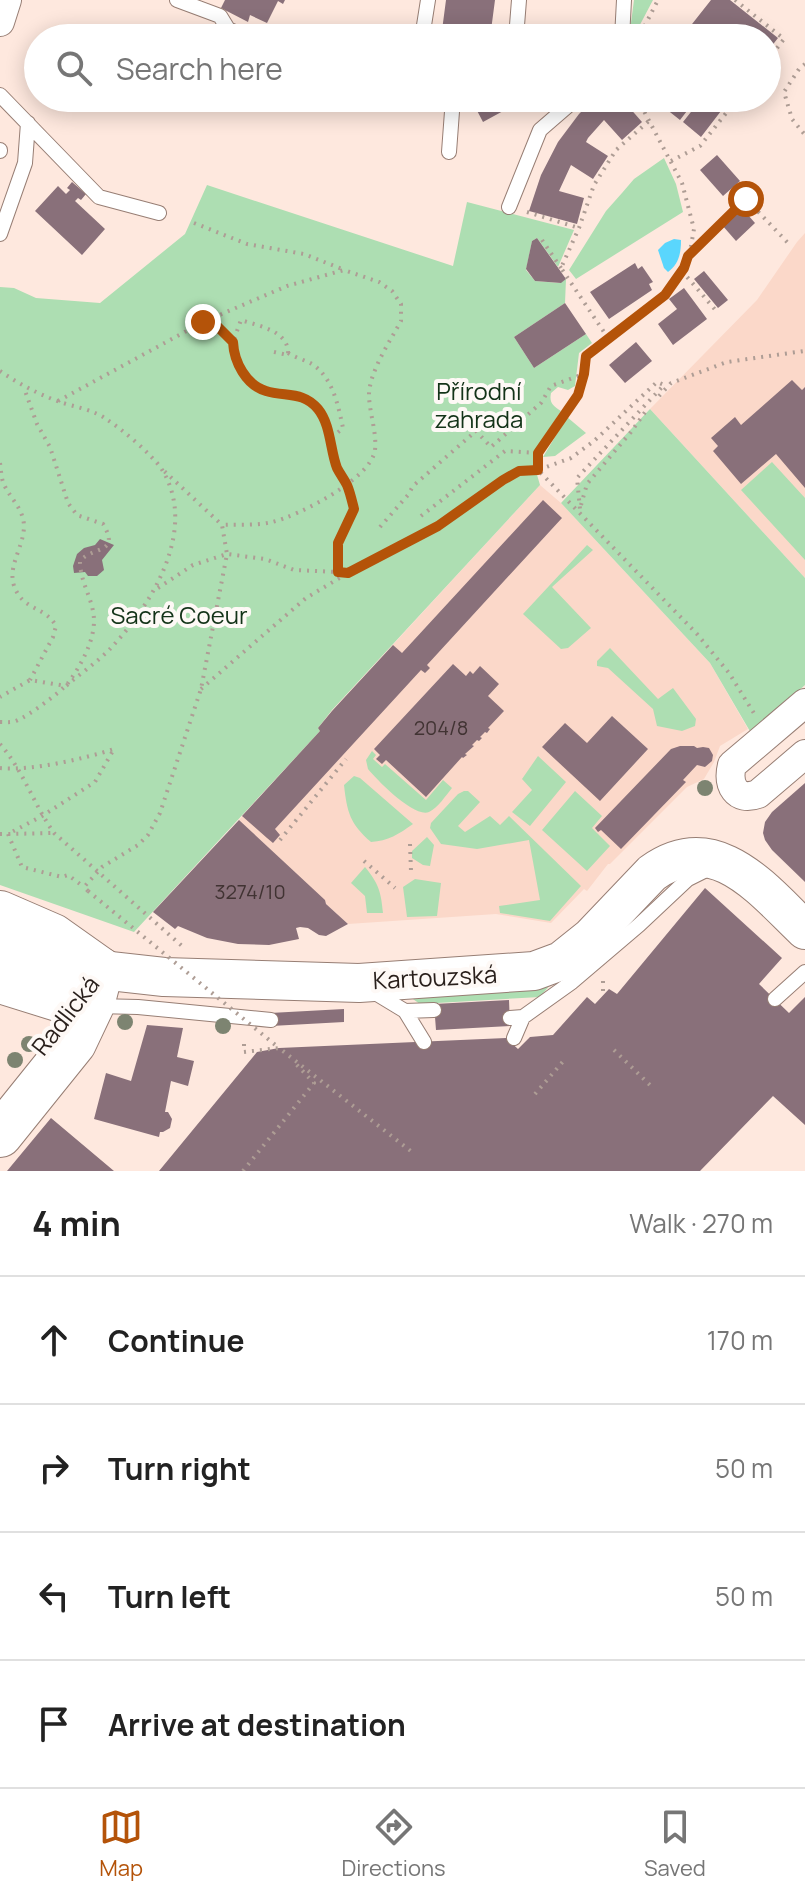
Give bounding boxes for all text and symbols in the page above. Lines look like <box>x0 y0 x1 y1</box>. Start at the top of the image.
search box <box>24 24 781 112</box>
icon: search <box>52 46 96 90</box>
text: Search here <box>116 48 283 89</box>
route start <box>728 181 764 217</box>
route end <box>185 304 221 340</box>
park label: Přírodní zahrada <box>435 374 523 435</box>
park label: Sacré Coeur <box>110 598 248 631</box>
house number: 204/8 <box>414 714 468 741</box>
house number: 3274/10 <box>214 878 286 905</box>
street label: Kartouzská <box>372 957 498 996</box>
street label: Radlická <box>23 969 106 1062</box>
text: 4 min <box>32 1200 121 1246</box>
text: Walk · 270 m <box>629 1205 773 1241</box>
icon: ahead <box>32 1318 76 1362</box>
text: Continue <box>108 1320 244 1361</box>
text: 170 m <box>707 1322 773 1358</box>
icon: right <box>32 1446 76 1490</box>
text: Turn right <box>108 1448 251 1489</box>
text: 50 m <box>715 1450 773 1486</box>
icon: left <box>32 1574 76 1618</box>
text: Turn left <box>108 1576 231 1617</box>
text: 50 m <box>715 1578 773 1614</box>
icon: arrive <box>32 1702 76 1746</box>
text: Arrive at destination <box>108 1704 406 1745</box>
tab: Map <box>99 1805 143 1883</box>
tab: Directions <box>341 1805 446 1883</box>
tab: Saved <box>644 1805 706 1883</box>

